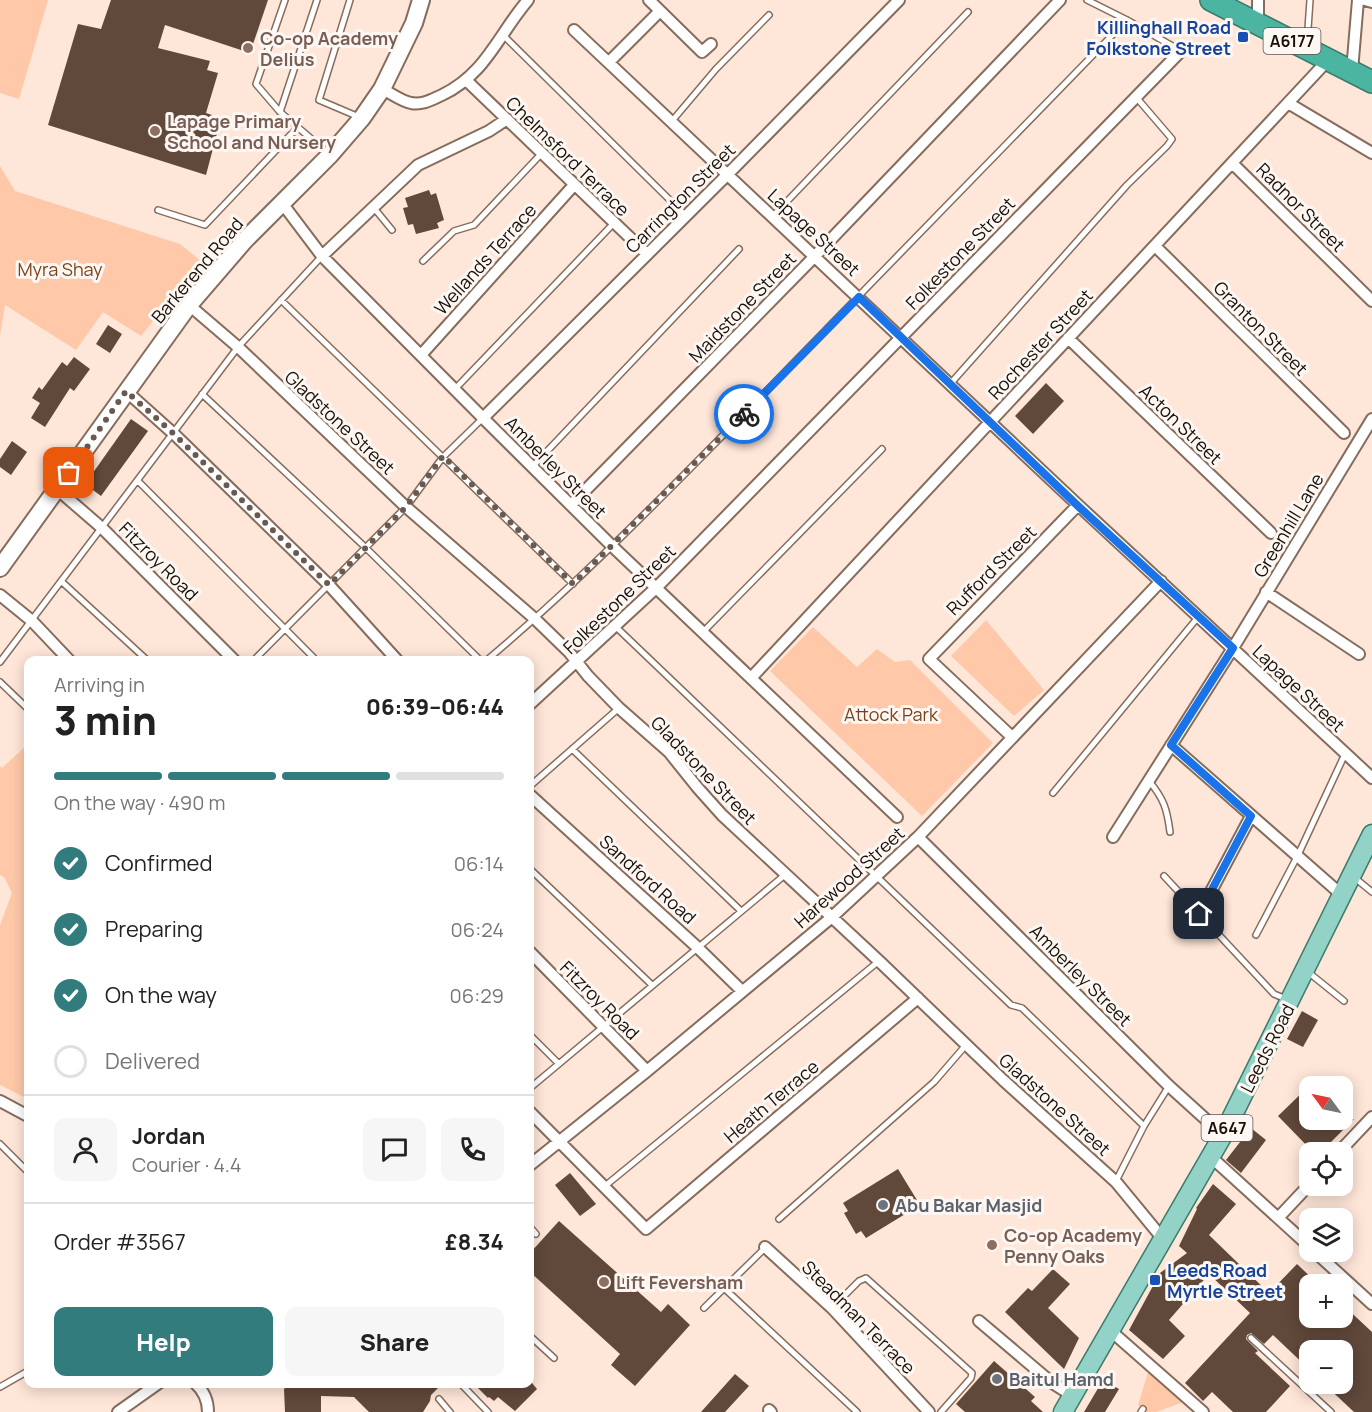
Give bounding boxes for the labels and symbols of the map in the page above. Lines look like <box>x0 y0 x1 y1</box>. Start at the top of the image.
place label: Killinghall Road Folkstone Street <box>1086 15 1231 60</box>
place label: Co-op Academy Delius <box>260 26 398 71</box>
road number: A6177 <box>1264 28 1320 54</box>
marker: Killinghall Road Folkstone Street <box>1236 30 1250 44</box>
marker: Co-op Academy Delius <box>241 41 255 55</box>
street label: Chelmsford Terrace <box>501 91 635 221</box>
place label: Lapage Primary School and Nursery <box>167 109 336 154</box>
marker: Lapage Primary School and Nursery <box>148 124 162 138</box>
street label: Carrington Street <box>620 138 740 258</box>
street label: Radnor Street <box>1251 157 1351 257</box>
street label: Lapage Street <box>763 183 865 281</box>
street label: Folkestone Street <box>900 192 1020 314</box>
street label: Wellands Terrace <box>429 198 541 320</box>
street label: Barkerend Road <box>146 212 248 328</box>
street label: Maidstone Street <box>683 247 801 367</box>
park label: Myra Shay <box>17 257 103 281</box>
street label: Granton Street <box>1209 276 1313 380</box>
street label: Rochester Street <box>982 284 1098 404</box>
street label: Gladstone Street <box>280 365 400 479</box>
street label: Acton Street <box>1135 379 1227 469</box>
courier <box>714 384 774 444</box>
street label: Amberley Street <box>500 411 612 523</box>
pin <box>43 447 94 498</box>
street label: Greenhill Lane <box>1247 468 1329 582</box>
street label: Fitzroy Road <box>114 516 204 606</box>
street label: Rufford Street <box>941 520 1041 620</box>
street label: Folkestone Street <box>558 539 680 659</box>
street label: Lapage Street <box>1248 639 1350 737</box>
park label: Attock Park <box>844 702 939 726</box>
street label: Gladstone Street <box>646 711 762 829</box>
street label: Harewood Street <box>789 821 909 933</box>
street label: Sandford Road <box>595 829 701 929</box>
pin <box>1173 888 1224 939</box>
street label: Amberley Street <box>1025 919 1137 1031</box>
street label: Fitzroy Road <box>555 955 645 1045</box>
street label: Leeds Road <box>1234 1000 1300 1096</box>
street label: Gladstone Street <box>994 1048 1116 1160</box>
street label: Heath Terrace <box>719 1054 823 1148</box>
north arrow <box>1299 1076 1353 1130</box>
road number: A647 <box>1202 1115 1252 1141</box>
place label: Abu Bakar Masjid <box>895 1193 1042 1217</box>
marker: Abu Bakar Masjid <box>876 1198 890 1212</box>
place label: Co-op Academy Penny Oaks <box>1004 1223 1142 1268</box>
marker: Co-op Academy Penny Oaks <box>985 1238 999 1252</box>
street label: Steadman Terrace <box>797 1255 921 1379</box>
place label: Leeds Road Myrtle Street <box>1167 1258 1283 1303</box>
place label: Lift Feversham <box>616 1270 743 1294</box>
marker: Leeds Road Myrtle Street <box>1148 1273 1162 1287</box>
marker: Lift Feversham <box>597 1275 611 1289</box>
place label: Baitul Hamd <box>1009 1367 1114 1391</box>
marker: Baitul Hamd <box>990 1372 1004 1386</box>

